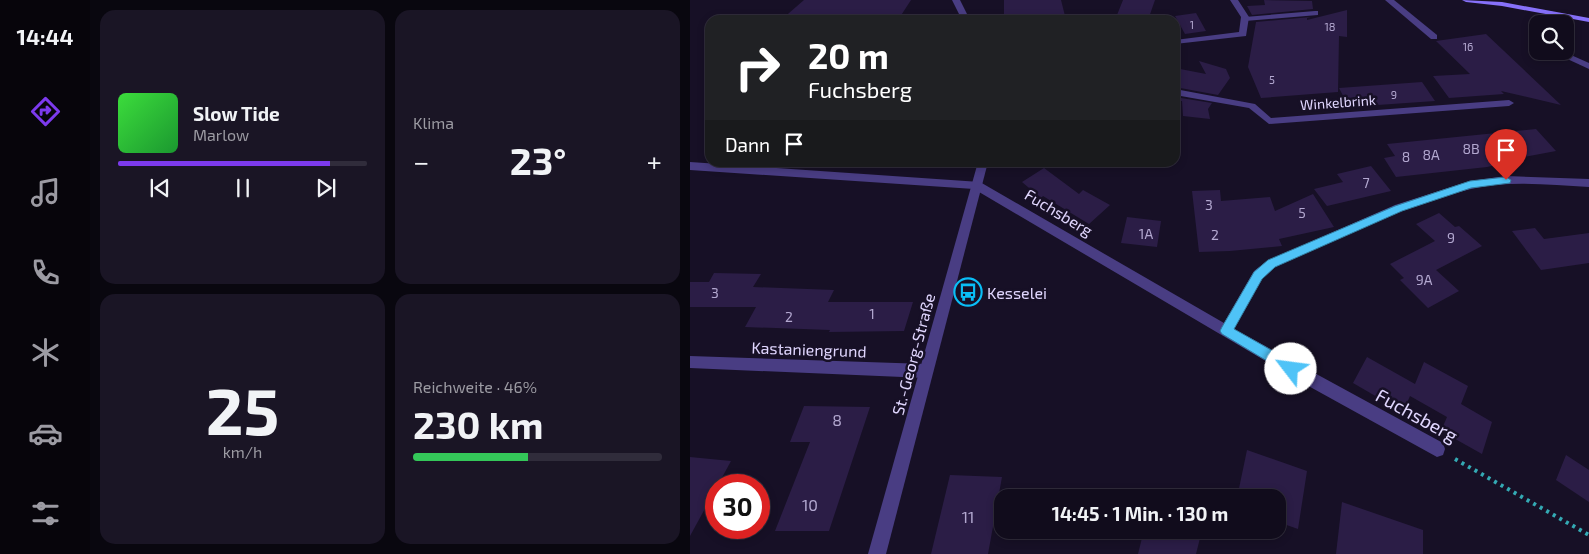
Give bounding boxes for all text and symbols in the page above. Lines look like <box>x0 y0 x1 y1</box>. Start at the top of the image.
map controls <box>1529 15 1574 60</box>
button: search <box>1529 15 1574 60</box>
house number: 1 <box>1190 18 1194 31</box>
house number: 18 <box>1324 20 1336 33</box>
text: 14:44 <box>16 23 74 49</box>
text: 20 m <box>808 34 889 76</box>
icon: right <box>725 35 790 100</box>
house number: 16 <box>1463 40 1473 53</box>
house number: 5 <box>1269 73 1275 86</box>
text: Fuchsberg <box>808 76 912 102</box>
house number: 9 <box>1391 88 1397 101</box>
street label: Winkelbrink <box>1300 91 1376 113</box>
icon: directions <box>28 94 63 129</box>
text: Slow Tide <box>193 102 280 125</box>
text: Klima <box>413 113 454 132</box>
text: Marlow <box>193 125 249 144</box>
pin <box>1485 129 1527 180</box>
icon: arrive <box>780 130 808 158</box>
text: Dann <box>725 133 770 156</box>
icon: arrive <box>1492 136 1520 164</box>
text: 23° <box>510 137 566 183</box>
house number: 8B <box>1462 140 1480 157</box>
text: − <box>413 144 429 178</box>
text: + <box>647 144 662 178</box>
house number: 8A <box>1422 146 1440 163</box>
house number: 8 <box>1402 148 1410 165</box>
icon: previous <box>146 174 174 202</box>
icon: pause <box>229 174 257 202</box>
icon: next <box>312 174 340 202</box>
house number: 7 <box>1362 174 1370 191</box>
icon: music <box>28 175 63 210</box>
street label: Fuchsberg <box>1022 184 1096 240</box>
house number: 3 <box>1205 196 1213 213</box>
house number: 5 <box>1298 204 1306 221</box>
house number: 1A <box>1139 225 1153 242</box>
house number: 2 <box>1211 226 1219 243</box>
house number: 9 <box>1447 229 1455 246</box>
icon: phone <box>28 255 63 290</box>
house number: 9A <box>1416 271 1433 288</box>
bus stop icon: Kesselei <box>953 277 983 307</box>
place label: Kesselei <box>987 283 1047 302</box>
house number: 3 <box>711 284 719 301</box>
street label: St.-Georg-Straße <box>888 291 938 417</box>
house number: 1 <box>869 305 875 322</box>
house number: 2 <box>785 308 793 325</box>
icon: climate <box>28 335 63 370</box>
street label: Kastaniengrund <box>751 337 867 361</box>
position arrow <box>1264 342 1316 394</box>
text: 25 <box>206 370 279 448</box>
text: Reichweite · 46% <box>413 377 537 396</box>
street label: Fuchsberg <box>1372 383 1462 447</box>
text: 230 km <box>413 401 544 447</box>
house number: 8 <box>832 410 842 429</box>
icon: car <box>28 416 63 451</box>
text: km/h <box>223 442 262 461</box>
speed limit sign: 30 <box>705 474 770 539</box>
house number: 10 <box>802 495 818 514</box>
icon: filters <box>28 496 63 531</box>
text: 14:45 · 1 Min. · 130 m <box>1052 502 1228 525</box>
house number: 11 <box>962 507 974 526</box>

